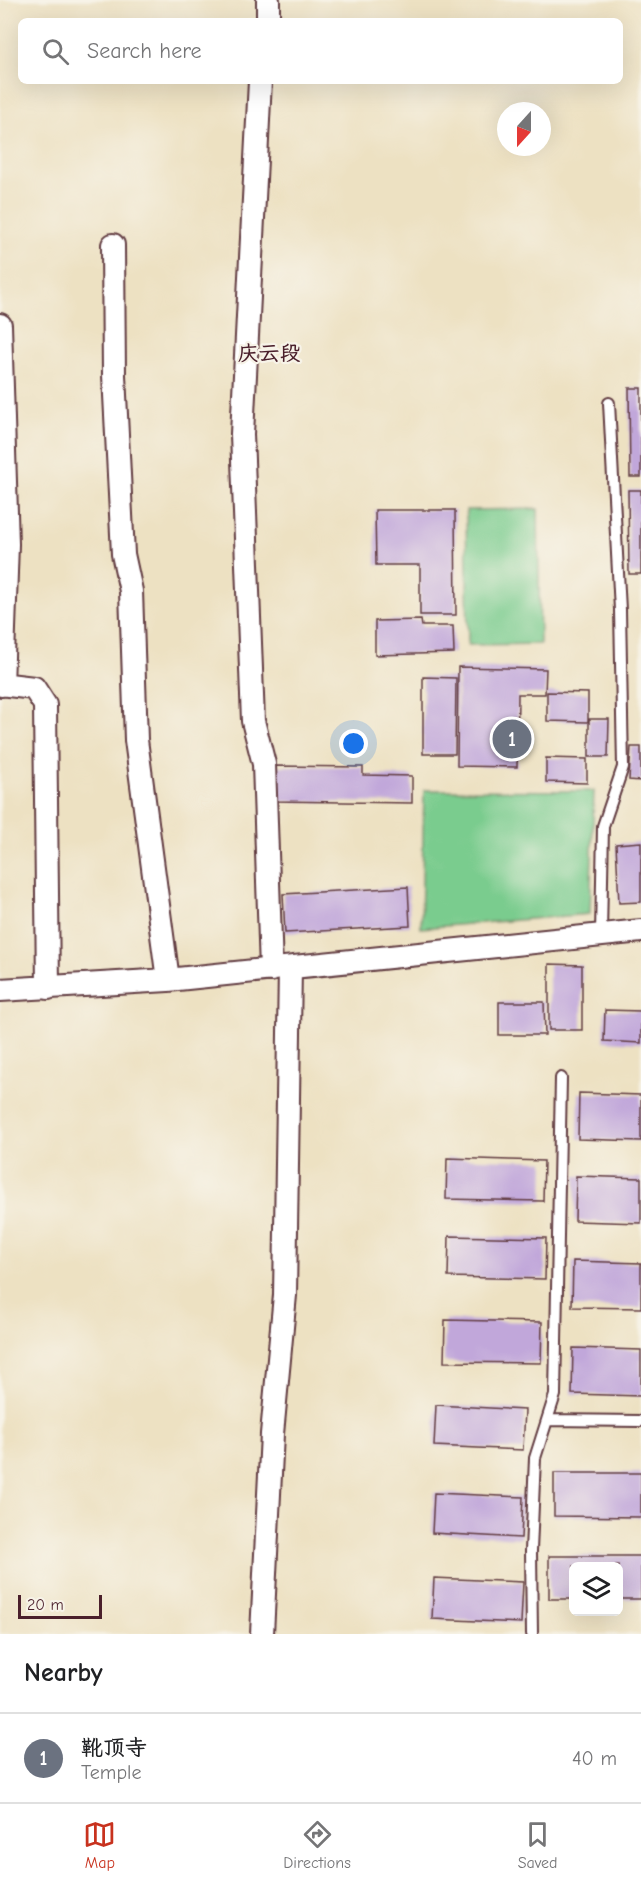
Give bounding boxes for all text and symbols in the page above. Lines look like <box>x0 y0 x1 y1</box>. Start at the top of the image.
search box <box>18 18 623 84</box>
icon: search <box>39 35 72 68</box>
text: Search here <box>87 38 202 64</box>
north arrow <box>497 102 551 156</box>
district label: 庆云段 <box>238 341 301 365</box>
pin: 1 <box>492 716 532 762</box>
your location <box>339 729 368 758</box>
map controls <box>569 1562 623 1616</box>
button: layers <box>569 1562 623 1616</box>
scale bar <box>18 1592 102 1620</box>
text: 20 m <box>27 1596 64 1614</box>
text: Nearby <box>24 1658 103 1688</box>
text: 靴顶寺 <box>81 1735 147 1761</box>
text: 1 <box>40 1747 47 1770</box>
text: 40 m <box>572 1747 617 1770</box>
text: Temple <box>81 1761 141 1784</box>
tab: Map <box>83 1818 116 1872</box>
tab: Directions <box>283 1818 351 1872</box>
tab: Saved <box>518 1818 558 1872</box>

